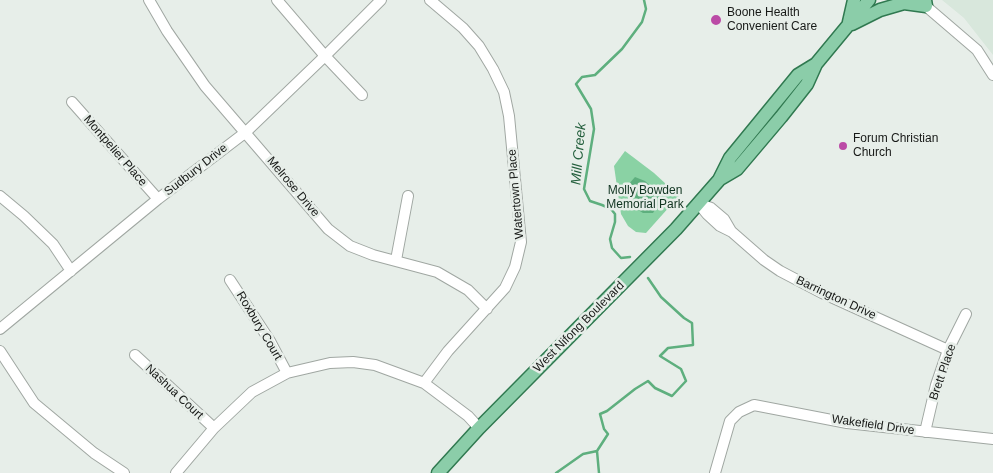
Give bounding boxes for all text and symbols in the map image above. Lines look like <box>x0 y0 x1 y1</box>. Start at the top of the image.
place label: Boone Health Convenient Care <box>727 6 817 34</box>
marker: Boone Health Convenient Care <box>709 13 723 27</box>
street label: Montpelier Place <box>80 113 150 189</box>
water label: Mill Creek <box>568 122 590 186</box>
place label: Forum Christian Church <box>853 132 938 160</box>
marker: Forum Christian Church <box>837 140 849 152</box>
street label: Sudbury Drive <box>162 141 230 199</box>
street label: Watertown Place <box>505 148 527 240</box>
street label: Melrose Drive <box>264 154 322 220</box>
park label: Molly Bowden Memorial Park <box>606 184 684 212</box>
street label: Barrington Drive <box>794 273 878 323</box>
street label: West Nifong Boulevard <box>531 279 627 375</box>
street label: Roxbury Court <box>233 289 285 363</box>
street label: Brett Place <box>927 342 959 402</box>
street label: Nashua Court <box>142 361 206 423</box>
street label: Wakefield Drive <box>831 412 915 438</box>

